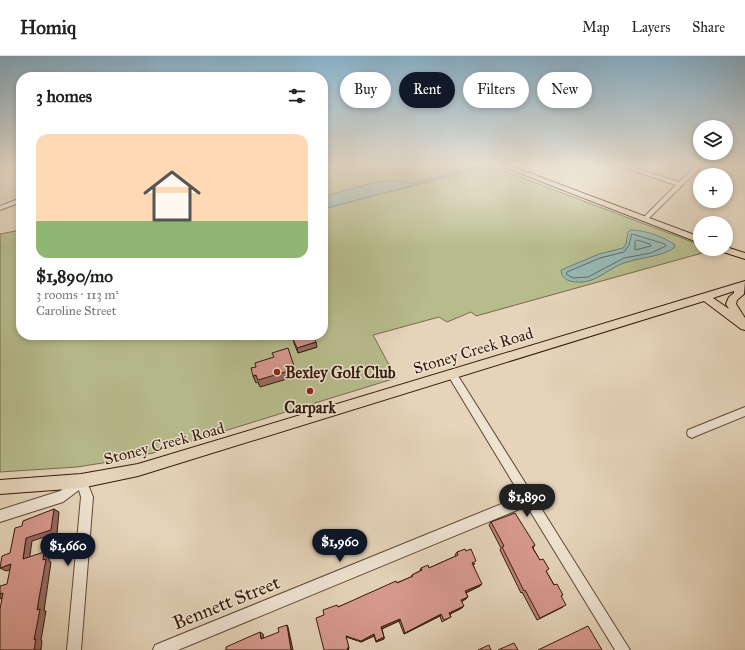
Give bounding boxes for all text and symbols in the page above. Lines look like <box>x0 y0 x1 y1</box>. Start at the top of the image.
text: Homiq <box>20 16 76 39</box>
text: Map <box>582 19 610 36</box>
text: Layers <box>632 19 670 36</box>
text: Share <box>692 19 725 36</box>
chip: Buy <box>340 72 391 108</box>
chip: Rent <box>399 72 455 108</box>
chip: Filters <box>463 72 529 108</box>
chip: New <box>537 72 592 108</box>
icon: filters <box>286 85 308 107</box>
text: 3 homes <box>36 86 92 107</box>
map controls <box>693 120 733 256</box>
button: layers <box>693 120 733 160</box>
icon: home <box>136 160 208 232</box>
button: + <box>693 168 733 208</box>
button: − <box>693 216 733 256</box>
text: $1,890/mo <box>36 266 113 287</box>
text: 3 rooms · 113 m² <box>36 287 119 303</box>
text: Caroline Street <box>36 303 116 319</box>
street label: Stoney Creek Road <box>411 323 535 378</box>
place label: Bexley Golf Club <box>285 363 396 383</box>
marker: Bexley Golf Club <box>272 367 282 377</box>
marker: Carpark <box>305 386 315 396</box>
place label: Carpark <box>284 398 336 418</box>
street label: Stoney Creek Road <box>102 418 227 469</box>
pin: $1,890 <box>494 484 560 518</box>
text: $1,890 <box>508 489 546 505</box>
pin: $1,960 <box>307 529 373 563</box>
pin: $1,660 <box>35 533 101 567</box>
text: $1,960 <box>321 534 359 550</box>
text: $1,660 <box>49 538 87 554</box>
street label: Bennett Street <box>169 570 283 634</box>

